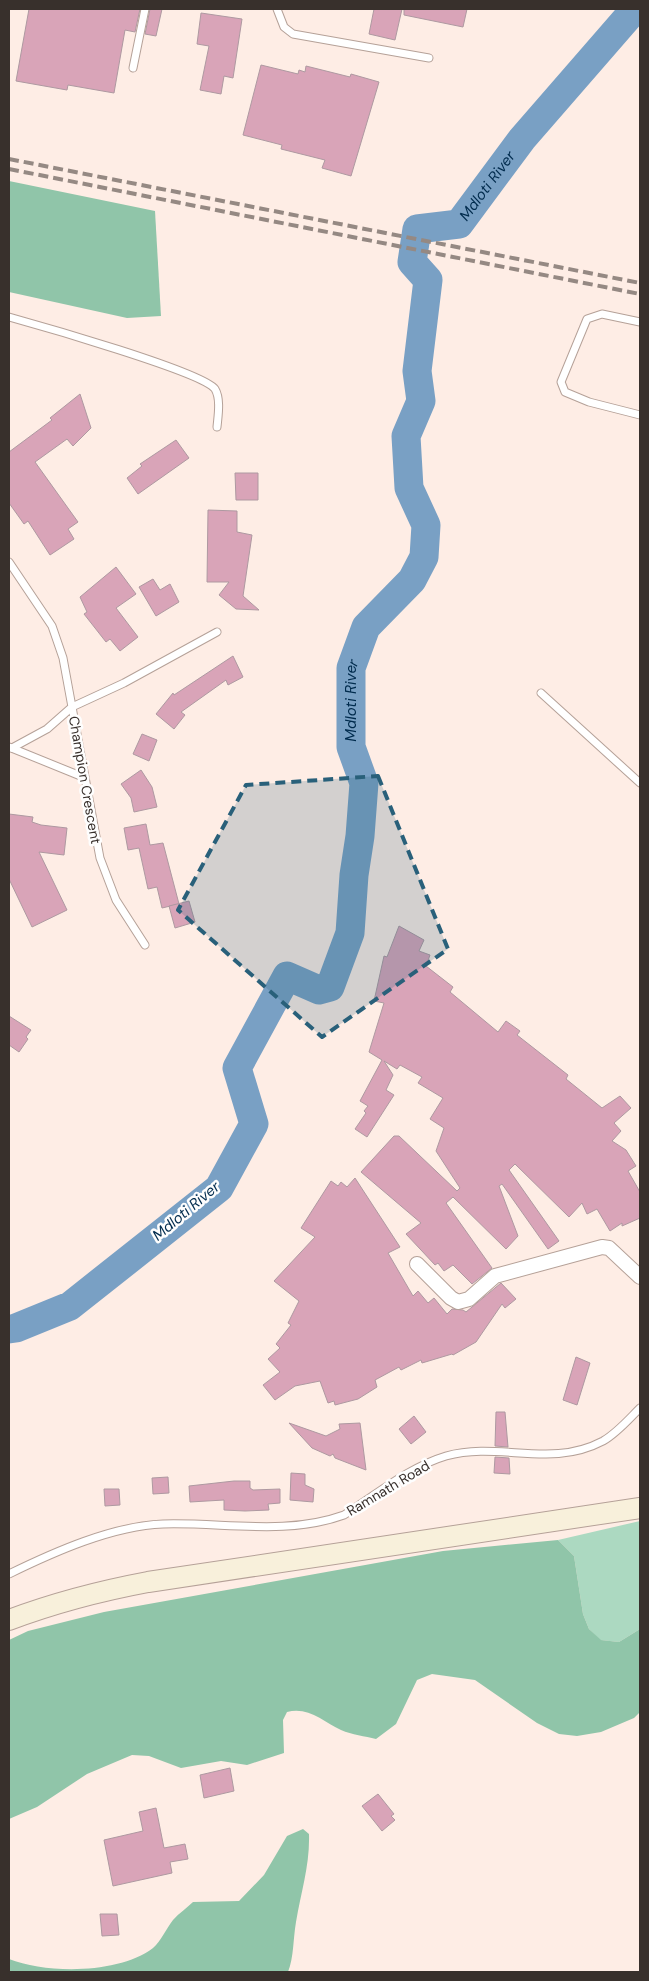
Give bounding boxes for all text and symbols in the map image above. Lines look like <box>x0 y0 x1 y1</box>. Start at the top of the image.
water label: Mdloti River <box>455 147 520 225</box>
water label: Mdloti River <box>341 656 363 742</box>
street label: Champion Crescent <box>65 715 105 845</box>
water label: Mdloti River <box>148 1177 224 1245</box>
street label: Ramnath Road <box>343 1456 433 1520</box>

